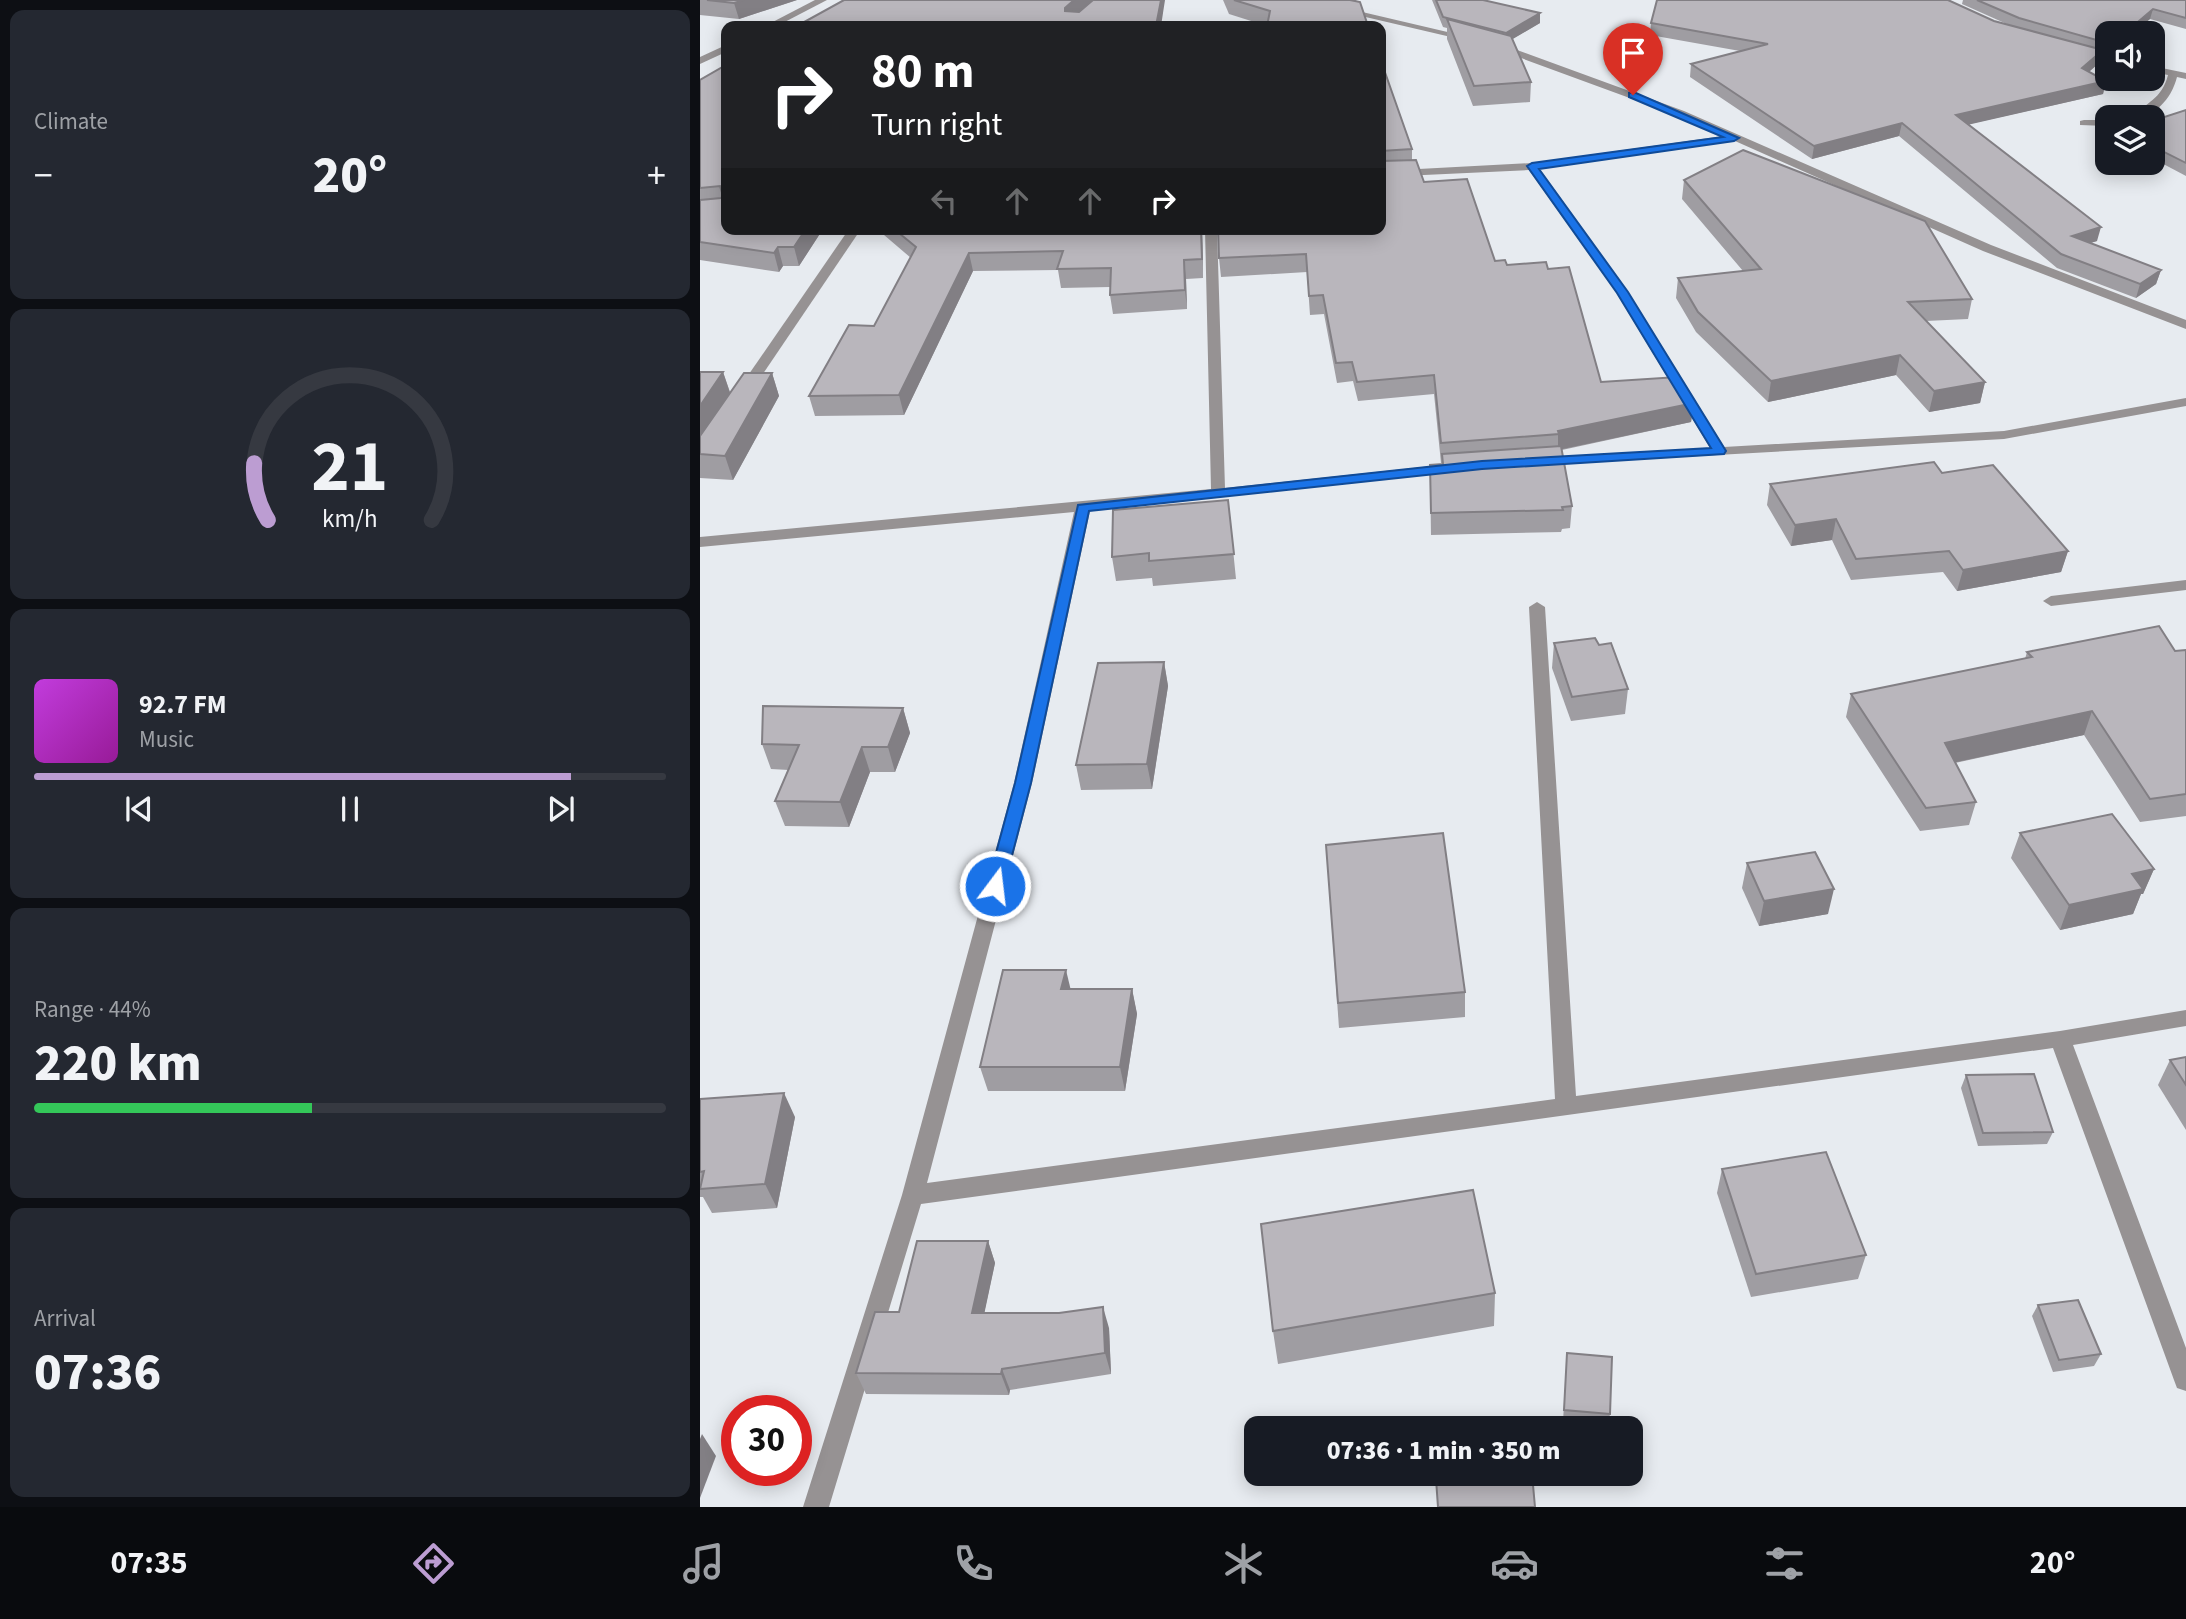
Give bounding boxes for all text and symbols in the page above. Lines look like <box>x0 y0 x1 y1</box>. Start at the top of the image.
map controls <box>2095 21 2165 175</box>
button: sound <box>2095 21 2165 91</box>
pin <box>1603 23 1663 95</box>
icon: arrive <box>1614 34 1652 72</box>
text: 80 m <box>871 37 975 107</box>
icon: right <box>756 49 847 140</box>
text: Turn right <box>871 102 1002 148</box>
text: Climate <box>34 105 108 138</box>
button: layers <box>2095 105 2165 175</box>
text: 20° <box>313 139 387 213</box>
text: − <box>34 149 53 203</box>
text: + <box>647 149 666 203</box>
icon: left <box>925 182 963 220</box>
icon: ahead <box>998 182 1036 220</box>
icon: ahead <box>1071 182 1109 220</box>
icon: right <box>1144 182 1182 220</box>
text: 21 <box>312 416 388 520</box>
text: km/h <box>322 501 378 537</box>
text: 92.7 FM <box>139 686 227 723</box>
text: Music <box>139 723 194 756</box>
icon: previous <box>120 790 158 828</box>
icon: pause <box>331 790 369 828</box>
icon: next <box>542 790 580 828</box>
position arrow <box>958 849 1032 923</box>
text: Range · 44% <box>34 993 151 1026</box>
text: 220 km <box>34 1027 202 1101</box>
text: Arrival <box>34 1302 96 1335</box>
text: 07:36 <box>34 1336 161 1410</box>
speed limit sign: 30 <box>721 1395 812 1486</box>
text: 07:36 · 1 min · 350 m <box>1327 1432 1560 1469</box>
icon: directions <box>409 1539 458 1588</box>
icon: music <box>679 1539 728 1588</box>
icon: phone <box>949 1539 998 1588</box>
icon: climate <box>1219 1539 1268 1588</box>
icon: car <box>1490 1539 1539 1588</box>
icon: filters <box>1760 1539 1809 1588</box>
text: 07:35 <box>111 1540 188 1586</box>
text: 20° <box>2030 1540 2075 1586</box>

